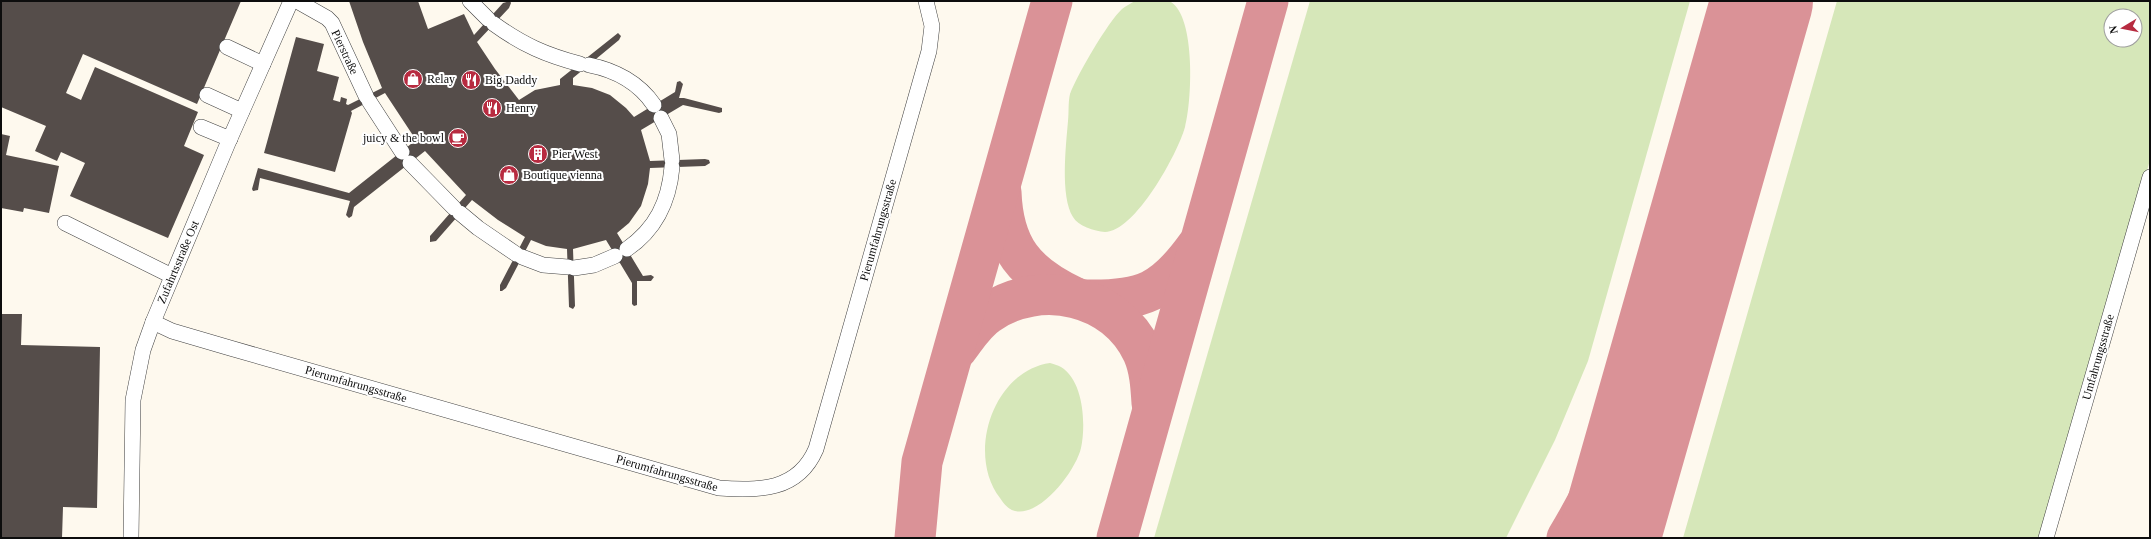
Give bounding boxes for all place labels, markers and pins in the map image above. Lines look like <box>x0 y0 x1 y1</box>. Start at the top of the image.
shop icon: Relay <box>402 68 424 90</box>
restaurant icon: Big Daddy <box>460 69 482 91</box>
place label: Relay <box>427 72 455 86</box>
place label: Big Daddy <box>485 73 537 87</box>
restaurant icon: Henry <box>481 97 503 119</box>
place label: Henry <box>506 101 536 115</box>
cafe icon: juicy & the bowl <box>447 127 469 149</box>
place label: juicy & the bowl <box>362 131 445 145</box>
building icon: Pier West <box>527 143 549 165</box>
place label: Pier West <box>552 147 598 161</box>
shop icon: Boutique vienna <box>498 164 520 186</box>
place label: Boutique vienna <box>523 168 603 182</box>

